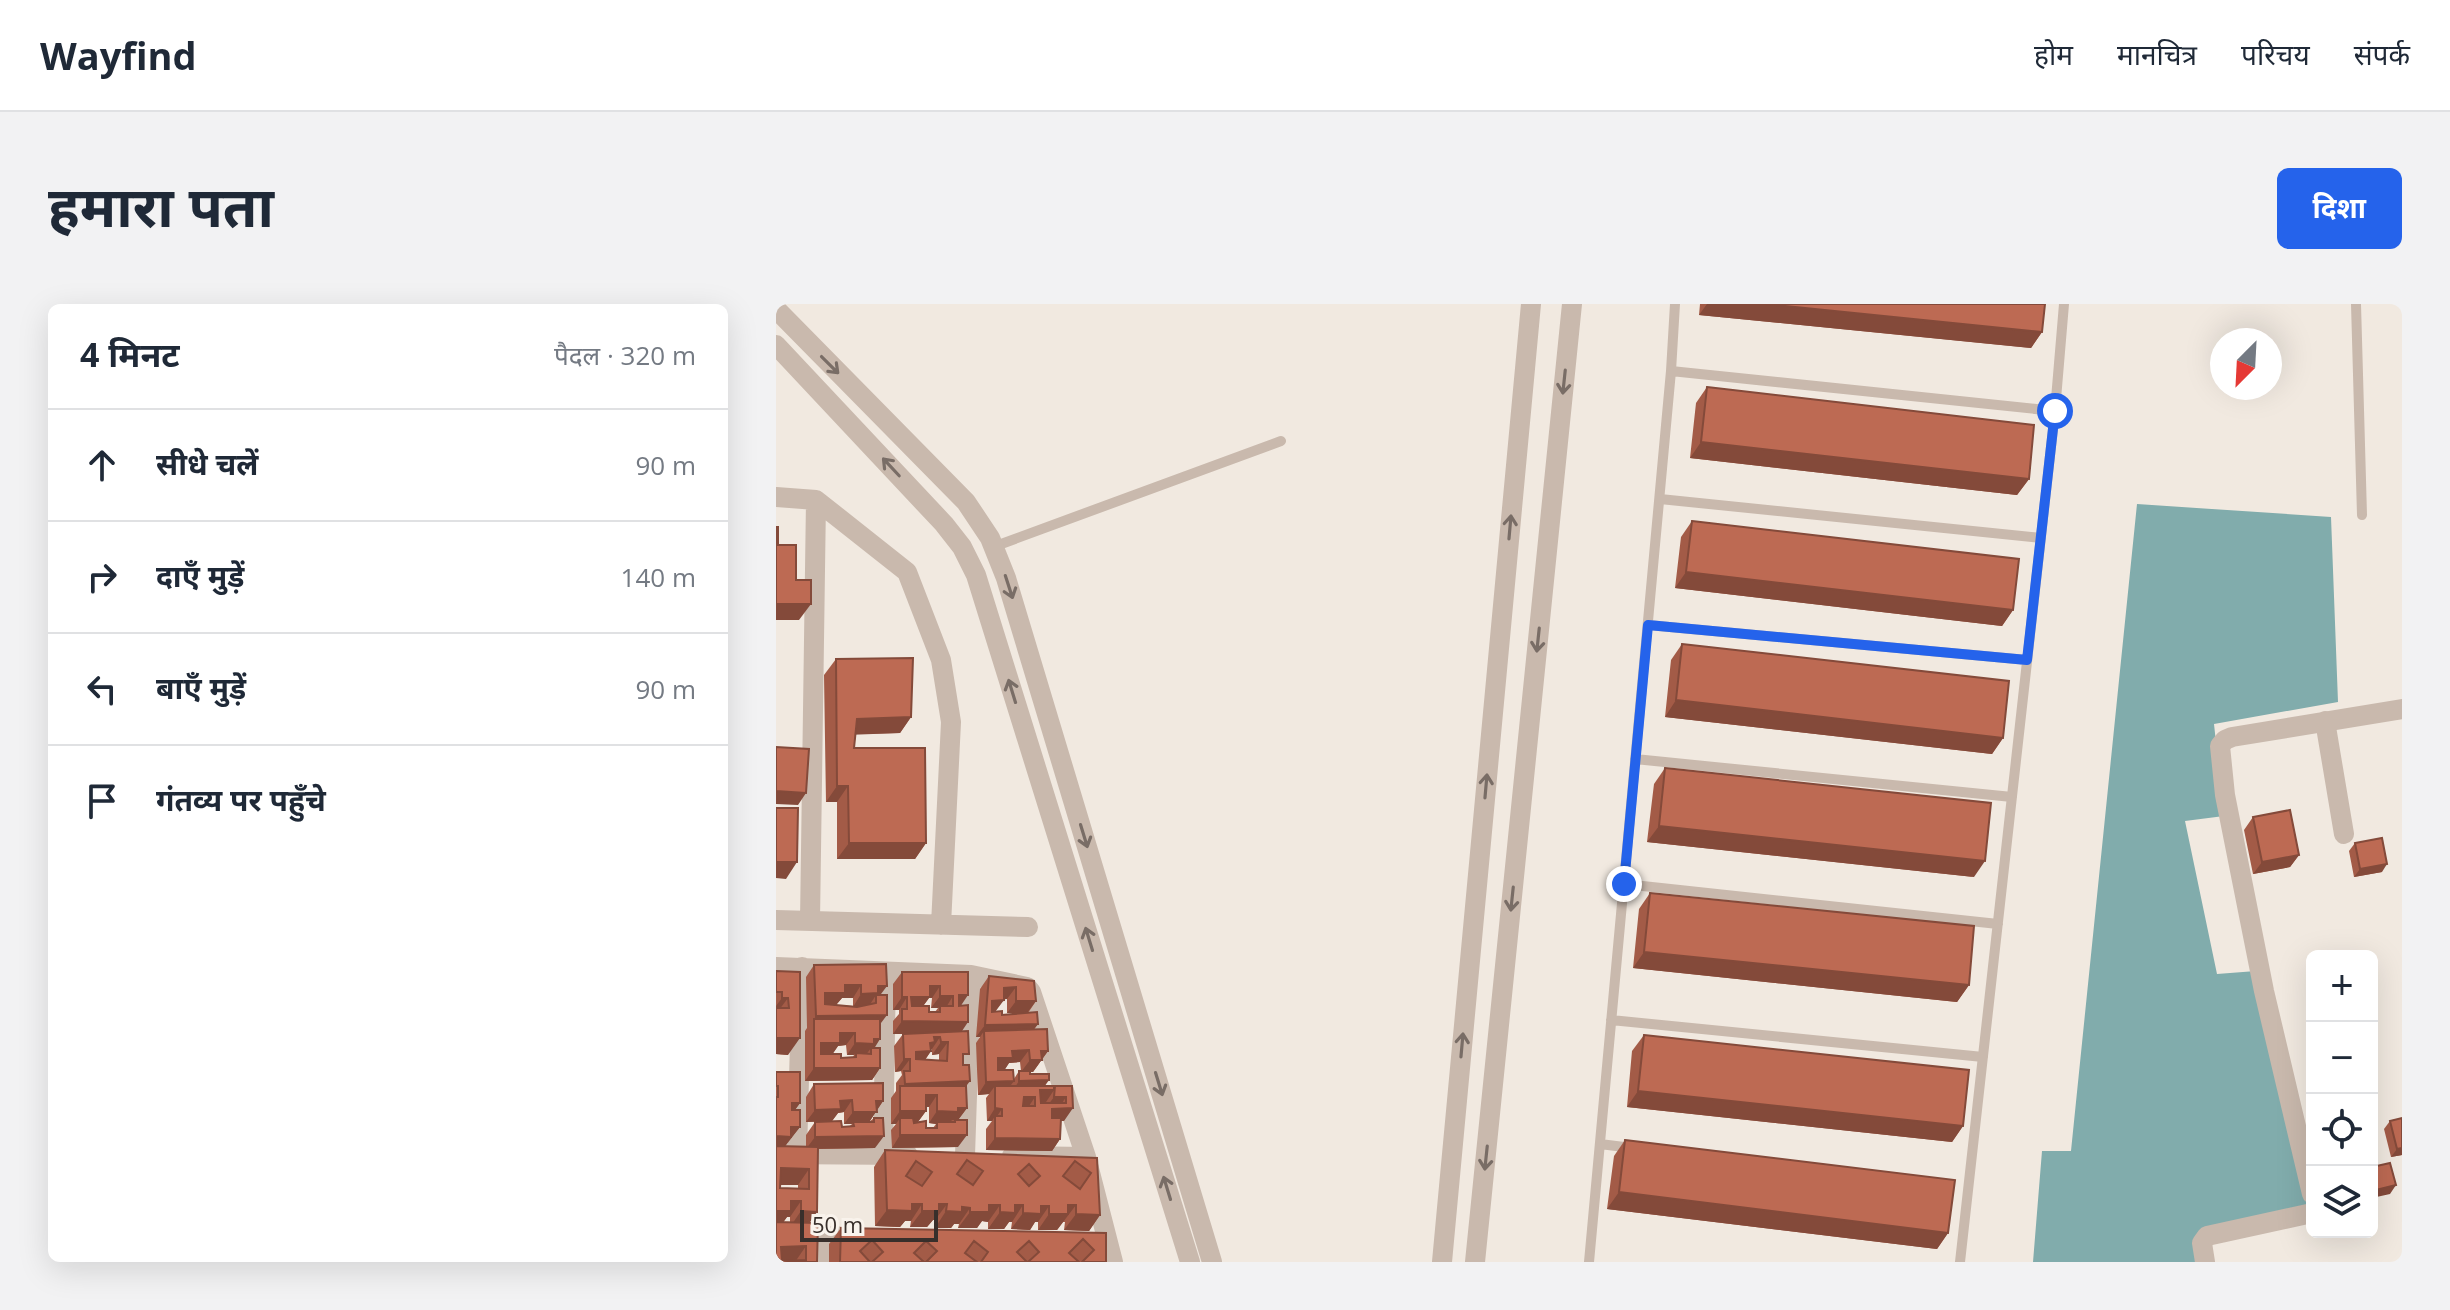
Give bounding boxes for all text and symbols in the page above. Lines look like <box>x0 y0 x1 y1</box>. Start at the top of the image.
text: Wayfind <box>40 29 197 81</box>
text: होम <box>2034 35 2073 73</box>
text: मानचित्र <box>2117 35 2197 73</box>
text: परिचय <box>2241 35 2310 73</box>
text: संपर्क <box>2354 35 2410 73</box>
text: हमारा पता <box>48 167 274 243</box>
button: दिशा <box>2277 168 2402 249</box>
north arrow <box>2210 328 2282 400</box>
text: 4 मिनट <box>80 331 180 377</box>
text: पैदल · 320 m <box>554 337 696 373</box>
one-way arrow <box>821 355 840 375</box>
one-way arrow <box>1556 368 1571 395</box>
route start <box>2037 393 2073 429</box>
icon: ahead <box>80 443 124 487</box>
text: सीधे चलें <box>156 443 258 484</box>
text: 90 m <box>635 447 696 483</box>
one-way arrow <box>881 457 900 477</box>
one-way arrow <box>1503 514 1518 541</box>
icon: right <box>80 555 124 599</box>
text: दाएँ मुड़ें <box>156 555 244 596</box>
text: 140 m <box>621 559 696 595</box>
one-way arrow <box>1002 574 1017 599</box>
one-way arrow <box>1530 626 1545 653</box>
icon: left <box>80 667 124 711</box>
text: बाएँ मुड़ें <box>156 667 246 708</box>
text: 90 m <box>635 671 696 707</box>
one-way arrow <box>1004 679 1019 705</box>
one-way arrow <box>1479 773 1494 800</box>
icon: arrive <box>80 779 124 823</box>
text: गंतव्य पर पहुँचे <box>156 779 326 820</box>
one-way arrow <box>1077 822 1092 848</box>
route end <box>1606 866 1642 902</box>
one-way arrow <box>1504 885 1519 912</box>
one-way arrow <box>1081 927 1096 952</box>
map controls <box>2306 950 2378 1238</box>
button: + <box>2306 950 2378 1022</box>
button: − <box>2306 1022 2378 1094</box>
one-way arrow <box>1455 1032 1470 1059</box>
one-way arrow <box>1152 1071 1167 1097</box>
button: locate <box>2306 1094 2378 1166</box>
one-way arrow <box>1478 1144 1493 1171</box>
button: layers <box>2306 1166 2378 1238</box>
one-way arrow <box>1159 1175 1174 1201</box>
scale bar <box>800 1206 938 1242</box>
text: 50 m <box>812 1209 863 1239</box>

